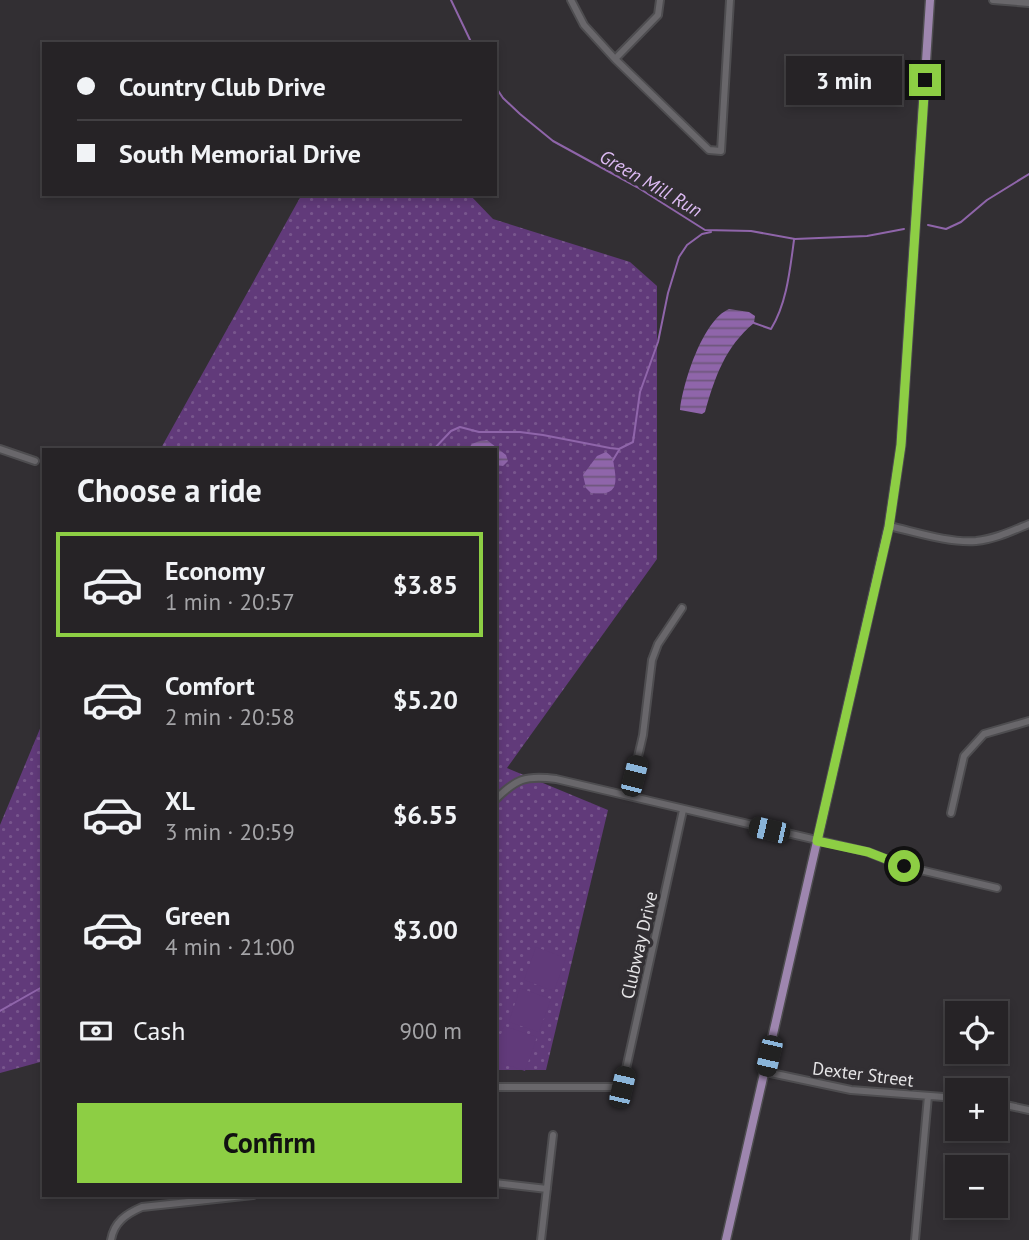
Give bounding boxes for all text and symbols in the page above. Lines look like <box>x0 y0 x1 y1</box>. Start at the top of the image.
callout: 3 min <box>785 56 900 104</box>
route end <box>909 64 941 96</box>
text: 3 min <box>816 66 872 95</box>
text: Country Club Drive <box>119 70 326 103</box>
text: South Memorial Drive <box>119 137 361 170</box>
water label: Green Mill Run <box>595 144 707 222</box>
text: Choose a ride <box>77 469 262 511</box>
icon: car <box>81 553 144 616</box>
text: Economy <box>165 554 265 587</box>
text: $3.85 <box>393 568 458 601</box>
text: 1 min · 20:57 <box>165 587 295 616</box>
icon: car <box>81 668 144 731</box>
text: Comfort <box>165 669 255 702</box>
text: $5.20 <box>393 683 458 716</box>
text: 2 min · 20:58 <box>165 702 295 731</box>
car <box>619 753 650 799</box>
icon: car <box>81 783 144 846</box>
text: XL <box>165 784 195 817</box>
text: $6.55 <box>393 798 458 831</box>
car <box>747 815 792 845</box>
text: 3 min · 20:59 <box>165 817 295 846</box>
route start <box>888 850 920 882</box>
street label: Clubway Drive <box>615 889 663 1001</box>
icon: car <box>81 898 144 961</box>
text: Green <box>165 899 230 932</box>
text: $3.00 <box>393 913 458 946</box>
text: 4 min · 21:00 <box>165 932 295 961</box>
map controls <box>945 1001 1008 1218</box>
button: locate <box>945 1001 1008 1064</box>
icon: cash <box>77 1012 115 1050</box>
text: Cash <box>133 1014 185 1047</box>
text: 900 m <box>400 1016 462 1045</box>
car <box>755 1033 784 1079</box>
street label: Dexter Street <box>811 1056 915 1092</box>
car <box>608 1064 637 1110</box>
button: + <box>945 1078 1008 1141</box>
button: Confirm <box>77 1103 462 1183</box>
button: − <box>945 1155 1008 1218</box>

